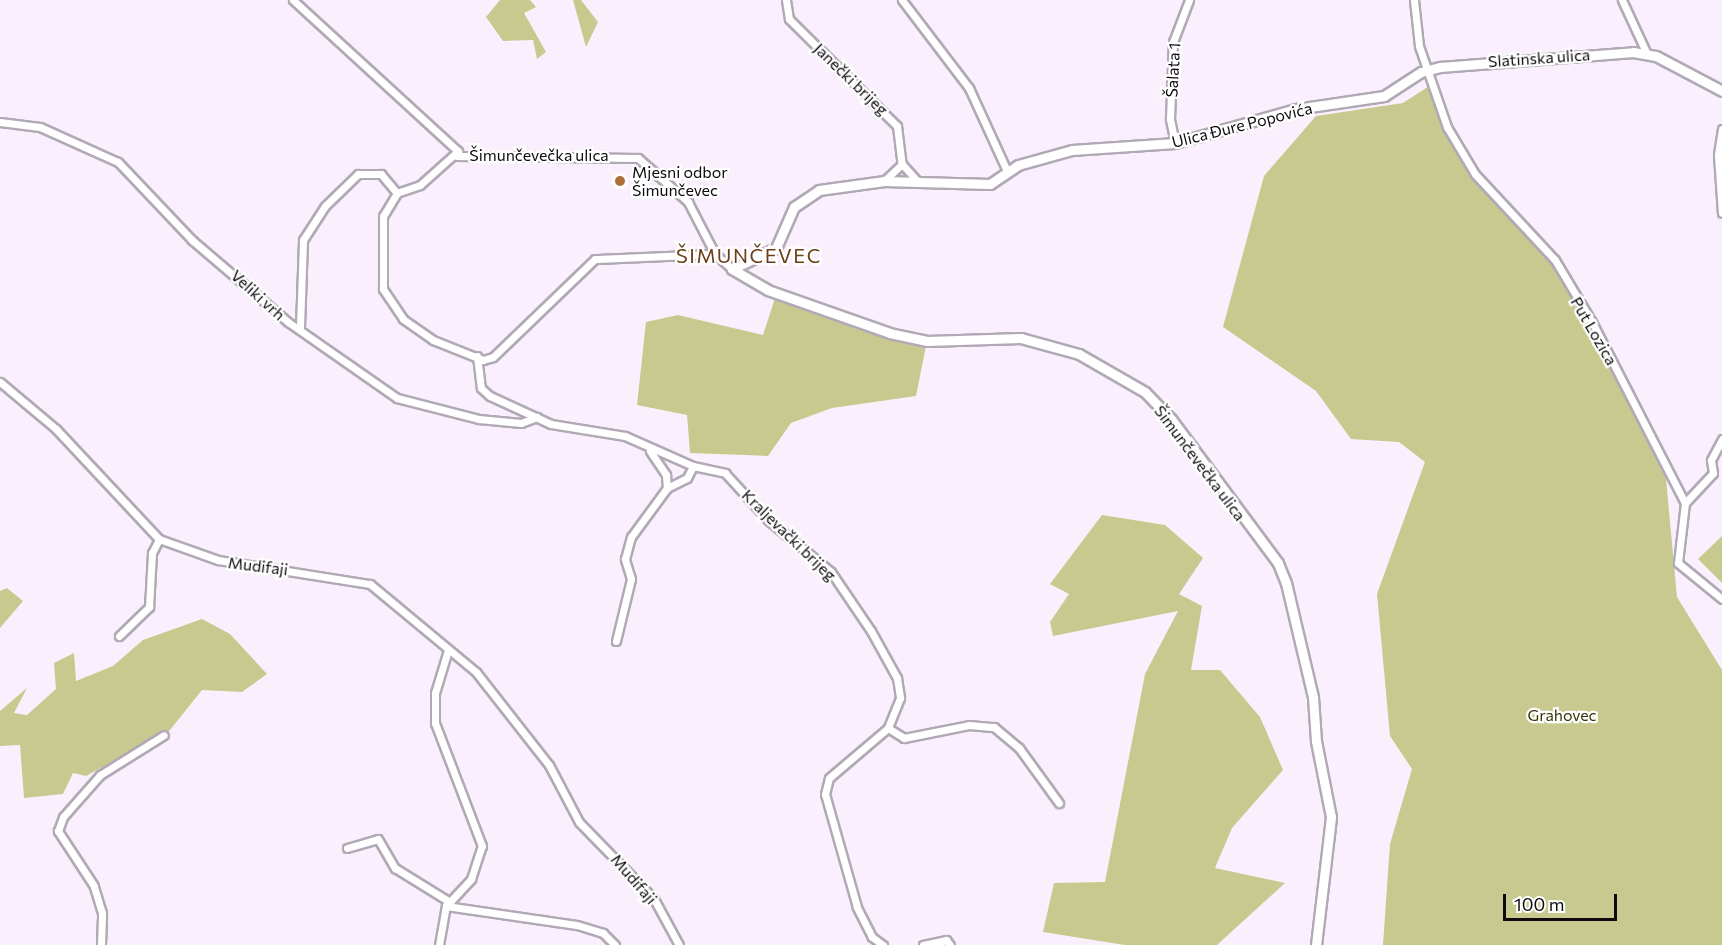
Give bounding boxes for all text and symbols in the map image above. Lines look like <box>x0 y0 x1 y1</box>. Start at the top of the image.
street label: Janečki brijeg <box>810 39 892 119</box>
street label: Šalata 1 <box>1162 42 1184 98</box>
street label: Slatinska ulica <box>1487 45 1591 71</box>
street label: Ulica Đure Popovića <box>1170 98 1314 152</box>
street label: Šimunčevečka ulica <box>469 145 609 165</box>
place label: Mjesni odbor Šimunčevec <box>632 162 728 200</box>
marker: Mjesni odbor Šimunčevec <box>613 174 627 188</box>
district label: ŠIMUNČEVEC <box>676 243 822 267</box>
street label: Veliki vrh <box>227 266 289 324</box>
street label: Put Lozica <box>1567 293 1621 369</box>
street label: Šimunčevečka ulica <box>1150 402 1250 524</box>
street label: Kraljevački brijeg <box>738 485 840 585</box>
street label: Mudifaji <box>227 553 289 579</box>
park label: Grahovec <box>1527 705 1597 725</box>
street label: Mudifaji <box>607 850 661 908</box>
scale bar <box>1506 882 1620 920</box>
text: 100 m <box>1514 893 1564 915</box>

